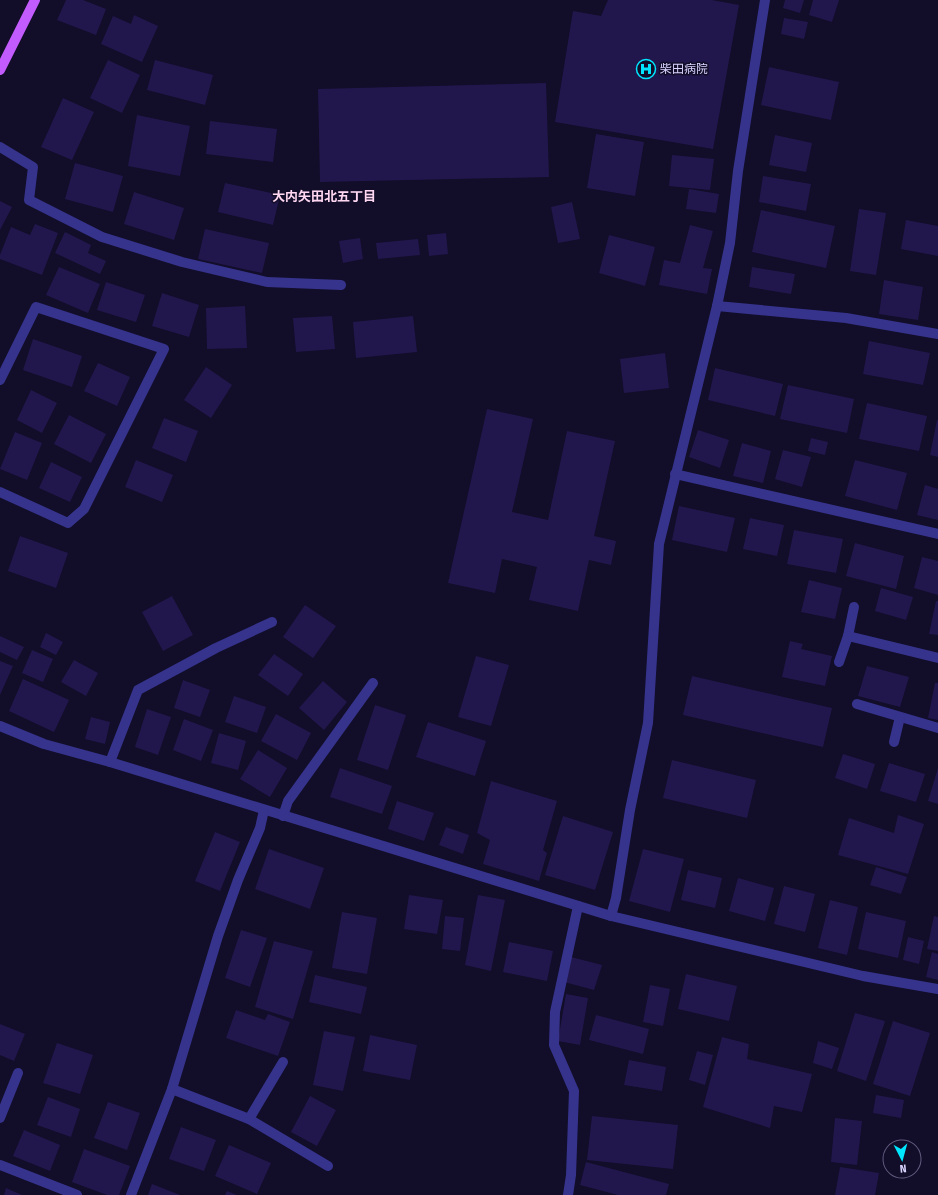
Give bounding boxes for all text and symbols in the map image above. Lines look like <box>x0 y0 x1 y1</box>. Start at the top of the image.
hospital icon: 柴田病院 <box>635 58 657 80</box>
place label: 柴田病院 <box>660 62 708 76</box>
district label: 大内矢田北五丁目 <box>272 189 376 204</box>
north arrow <box>882 1139 922 1179</box>
text: N <box>899 1162 907 1175</box>

